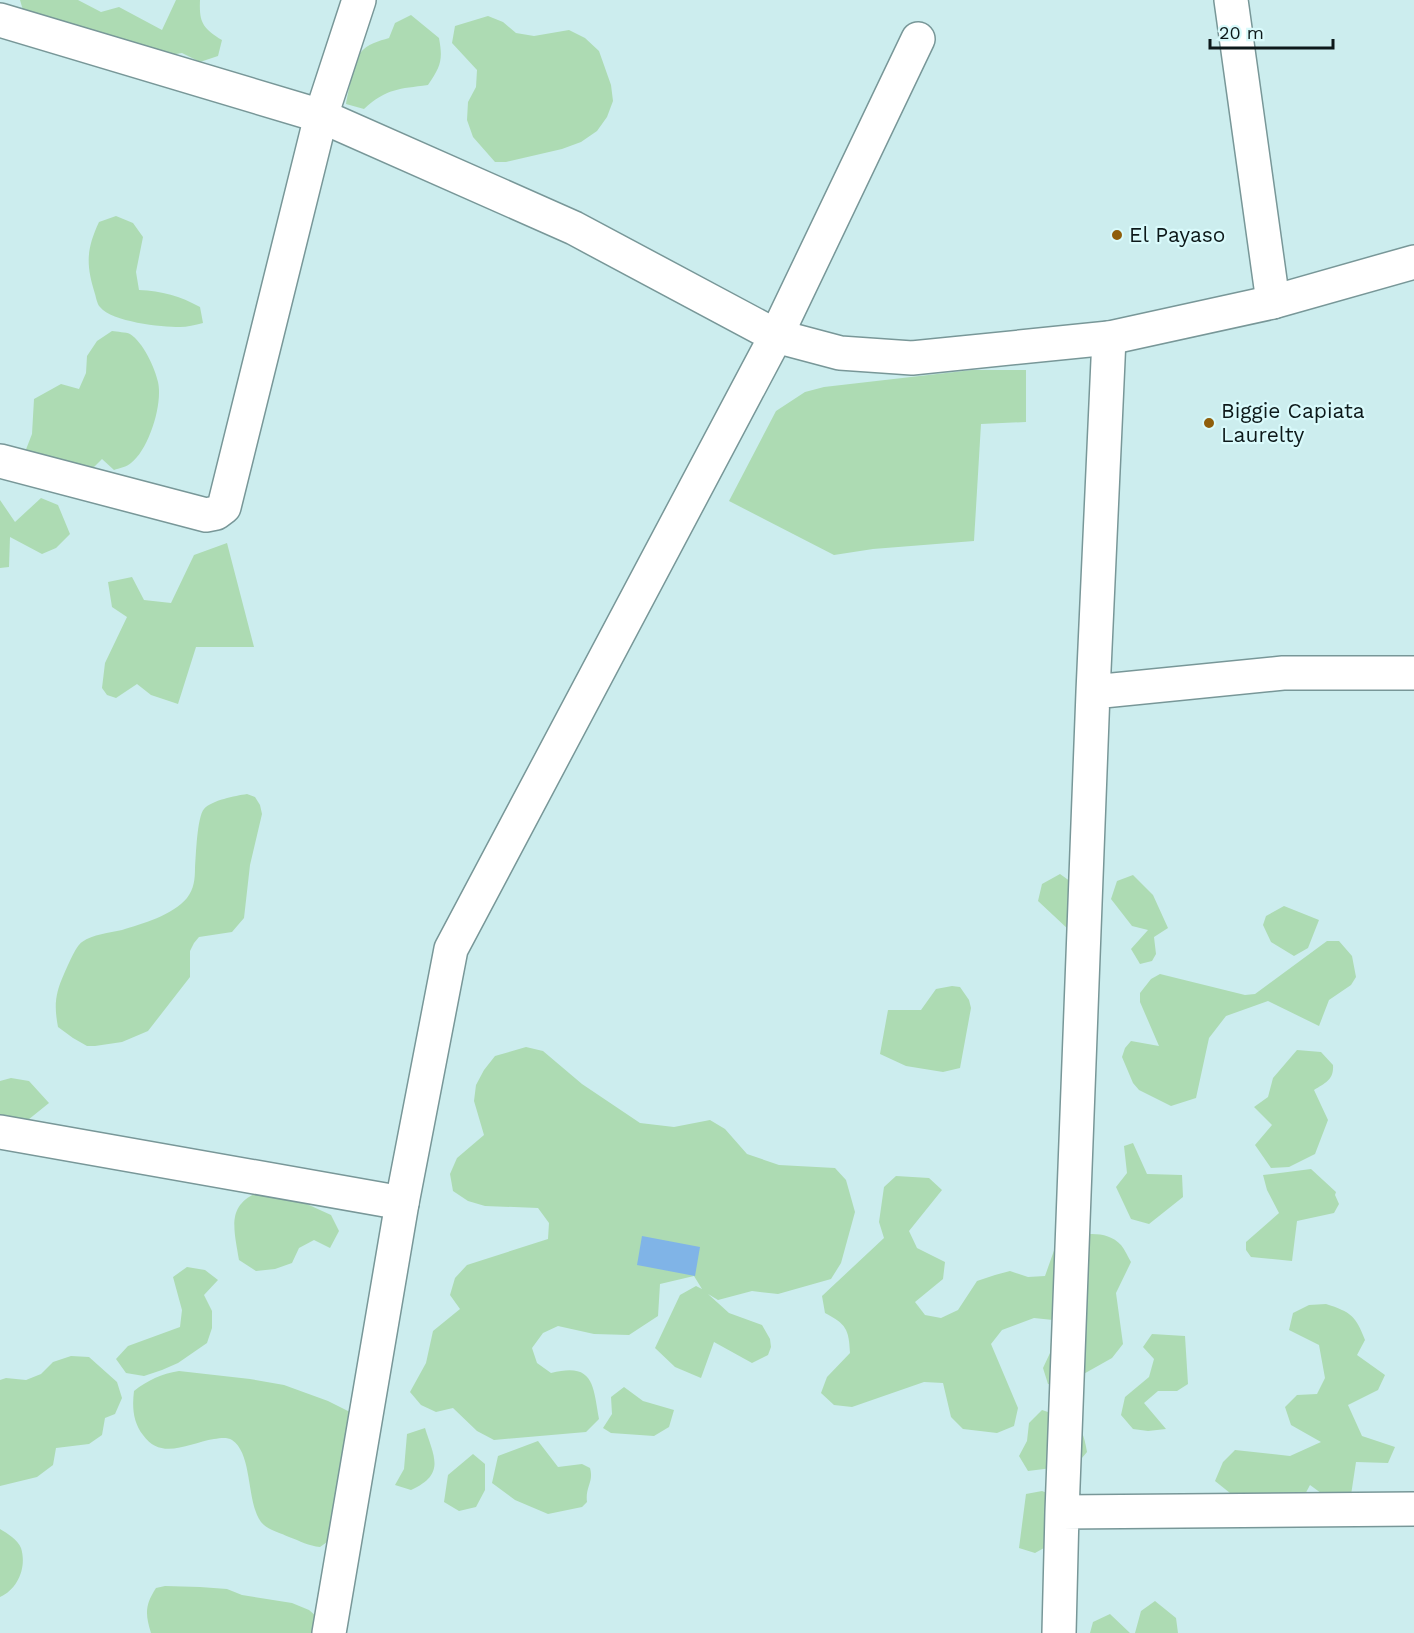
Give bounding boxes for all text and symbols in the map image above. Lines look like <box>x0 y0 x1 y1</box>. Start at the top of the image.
scale bar <box>1210 12 1333 50</box>
text: 20 m <box>1219 22 1264 43</box>
place label: El Payaso <box>1129 222 1225 247</box>
marker: El Payaso <box>1110 228 1124 242</box>
place label: Biggie Capiata Laurelty <box>1221 398 1365 447</box>
marker: Biggie Capiata Laurelty <box>1202 416 1216 430</box>

